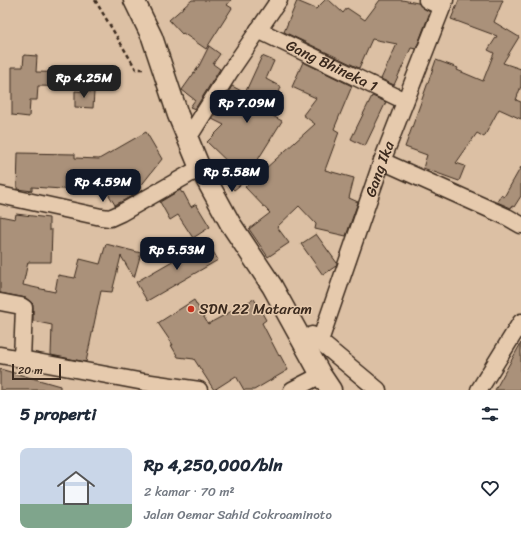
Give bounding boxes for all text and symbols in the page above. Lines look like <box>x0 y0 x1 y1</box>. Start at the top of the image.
street label: Gang Bhineka 1 <box>281 32 382 99</box>
pin: Rp 4.25M <box>43 65 125 99</box>
text: Rp 4.25M <box>56 66 112 89</box>
pin: Rp 7.09M <box>206 90 288 124</box>
text: Rp 7.09M <box>219 91 275 114</box>
street label: Gang Ika <box>358 137 402 201</box>
pin: Rp 5.58M <box>191 159 273 193</box>
text: Rp 5.58M <box>204 160 260 183</box>
pin: Rp 4.59M <box>62 169 144 203</box>
text: Rp 4.59M <box>75 170 131 193</box>
pin: Rp 5.53M <box>136 237 218 271</box>
text: Rp 5.53M <box>149 238 205 261</box>
place label: SDN 22 Mataram <box>199 296 312 322</box>
marker: SDN 22 Mataram <box>186 304 196 314</box>
text: 20 m <box>18 361 43 380</box>
scale bar <box>12 362 61 381</box>
text: 5 properti <box>20 399 96 429</box>
icon: filters <box>479 403 501 425</box>
text: Rp 4,250,000/bln <box>144 450 283 480</box>
icon: home <box>52 464 100 512</box>
icon: heart <box>479 477 501 499</box>
text: 2 kamar · 70 m² <box>144 480 235 503</box>
text: Jalan Oemar Sahid Cokroaminoto <box>144 503 332 526</box>

